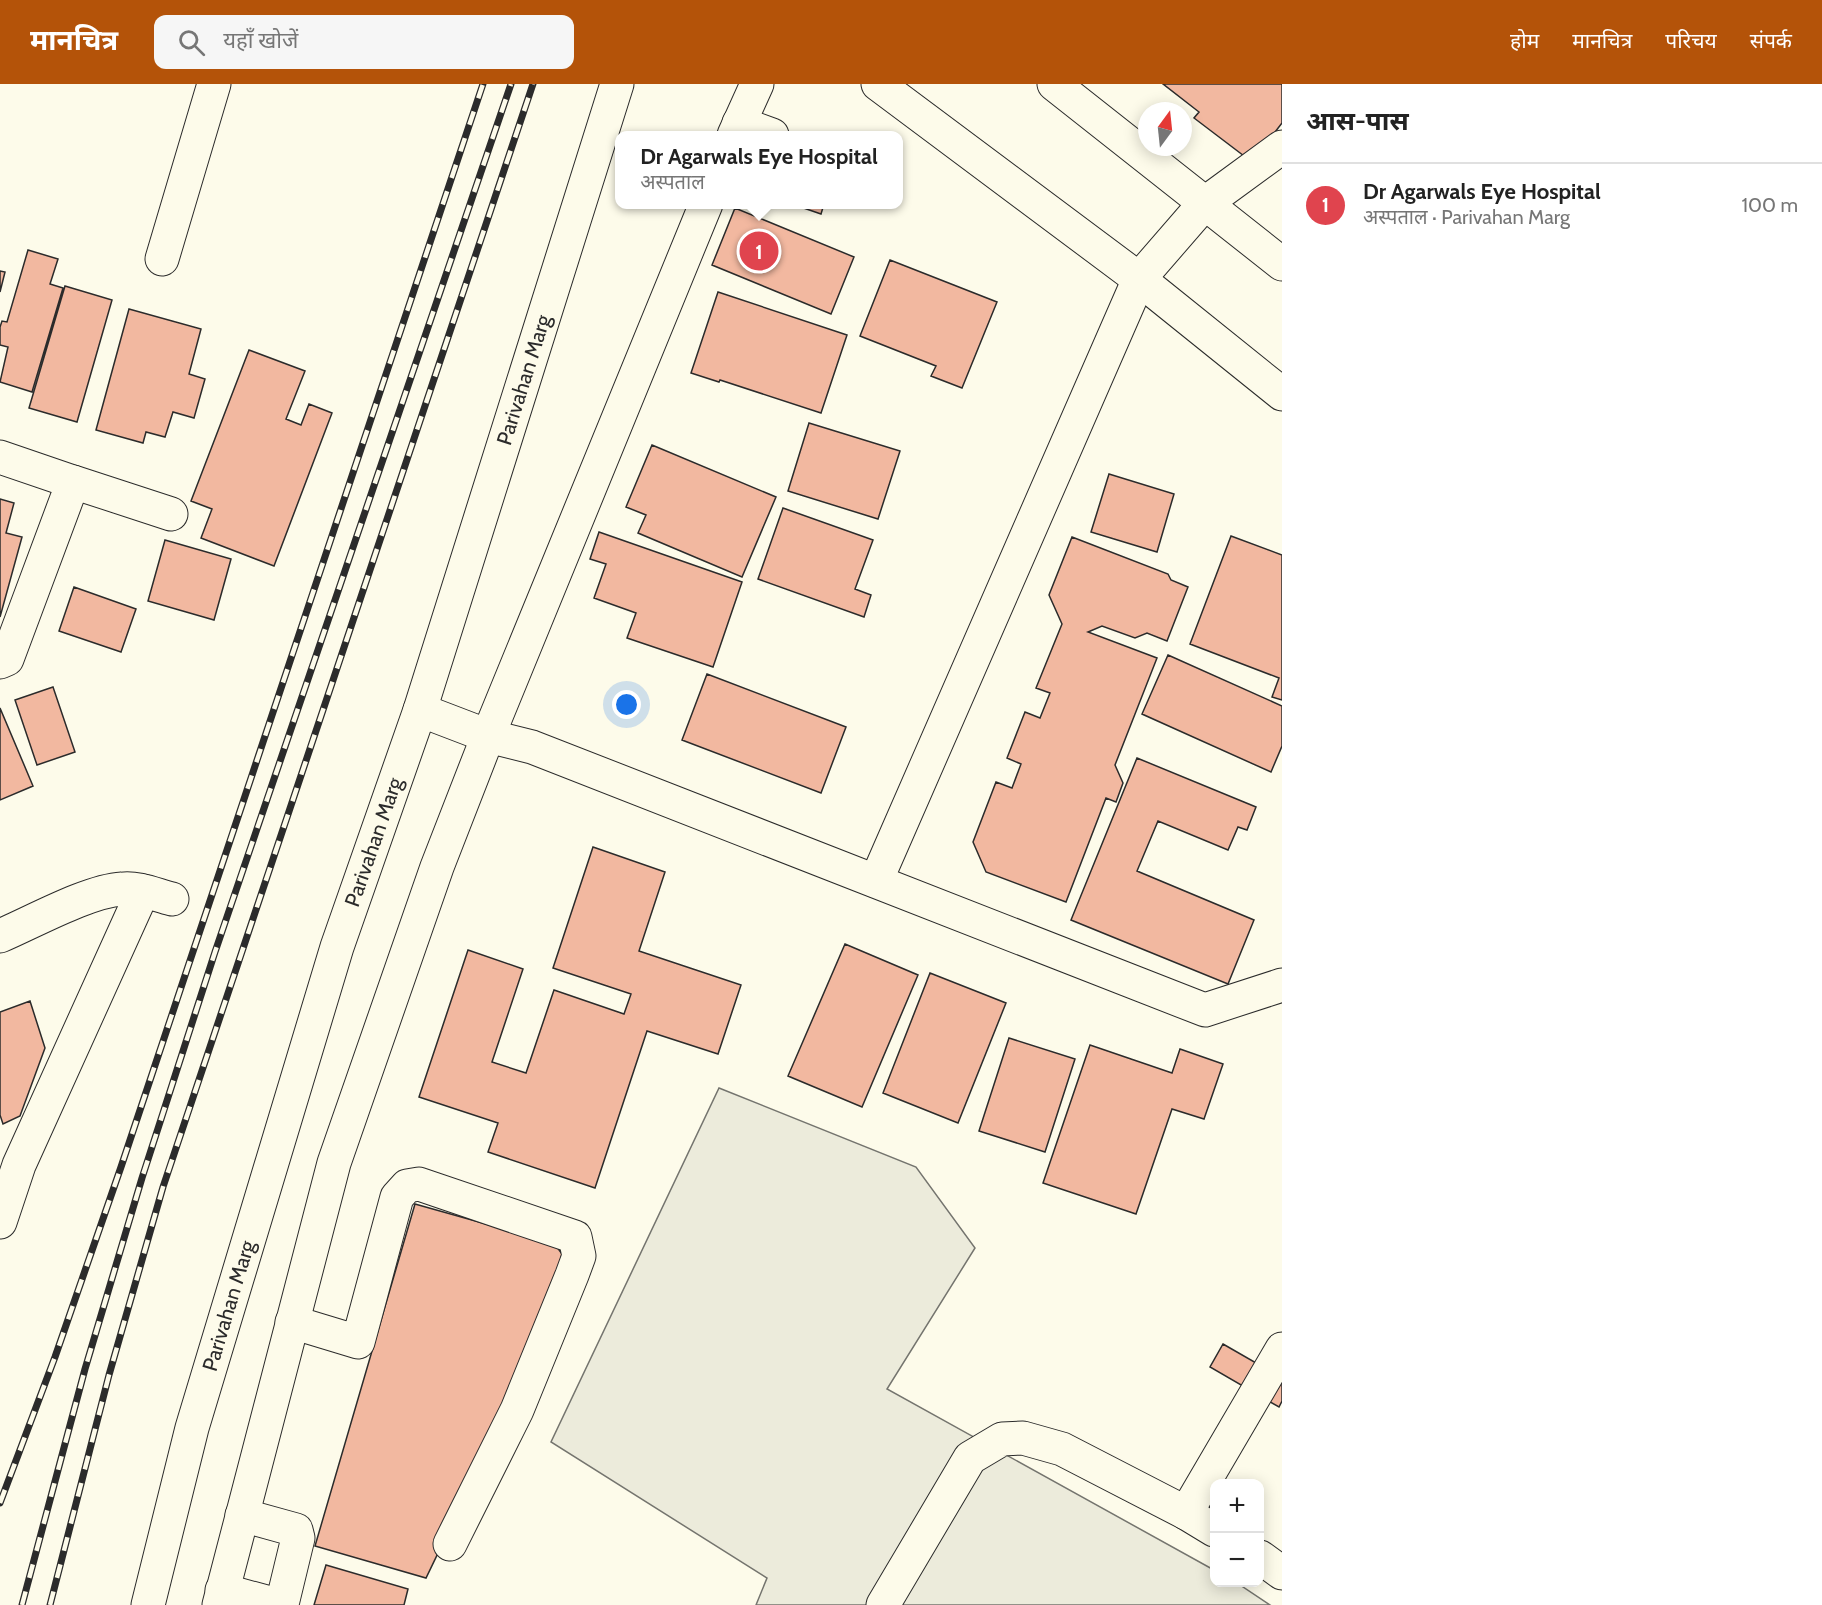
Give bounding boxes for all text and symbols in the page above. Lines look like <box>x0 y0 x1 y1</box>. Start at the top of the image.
search box <box>154 15 574 69</box>
text: मानचित्र <box>30 23 118 57</box>
icon: search <box>175 26 208 59</box>
text: यहाँ खोजें <box>223 27 298 54</box>
text: होम <box>1510 28 1539 53</box>
text: मानचित्र <box>1572 28 1632 53</box>
text: परिचय <box>1665 28 1717 53</box>
text: संपर्क <box>1750 28 1792 53</box>
north arrow <box>1138 102 1192 156</box>
text: आस-पास <box>1306 105 1409 137</box>
popup <box>615 131 903 209</box>
text: Dr Agarwals Eye Hospital <box>640 143 878 170</box>
text: अस्पताल <box>640 170 705 194</box>
text: Dr Agarwals Eye Hospital <box>1363 178 1601 205</box>
text: 1 <box>1322 193 1329 217</box>
text: 100 m <box>1742 193 1798 217</box>
text: अस्पताल · Parivahan Marg <box>1363 205 1570 229</box>
pin: 1 <box>740 228 778 274</box>
street label: Parivahan Marg <box>491 311 556 448</box>
your location <box>612 690 641 719</box>
street label: Parivahan Marg <box>339 773 408 910</box>
street label: Parivahan Marg <box>197 1237 260 1374</box>
map controls <box>1210 1479 1264 1587</box>
button: + <box>1210 1479 1264 1533</box>
button: − <box>1210 1533 1264 1587</box>

